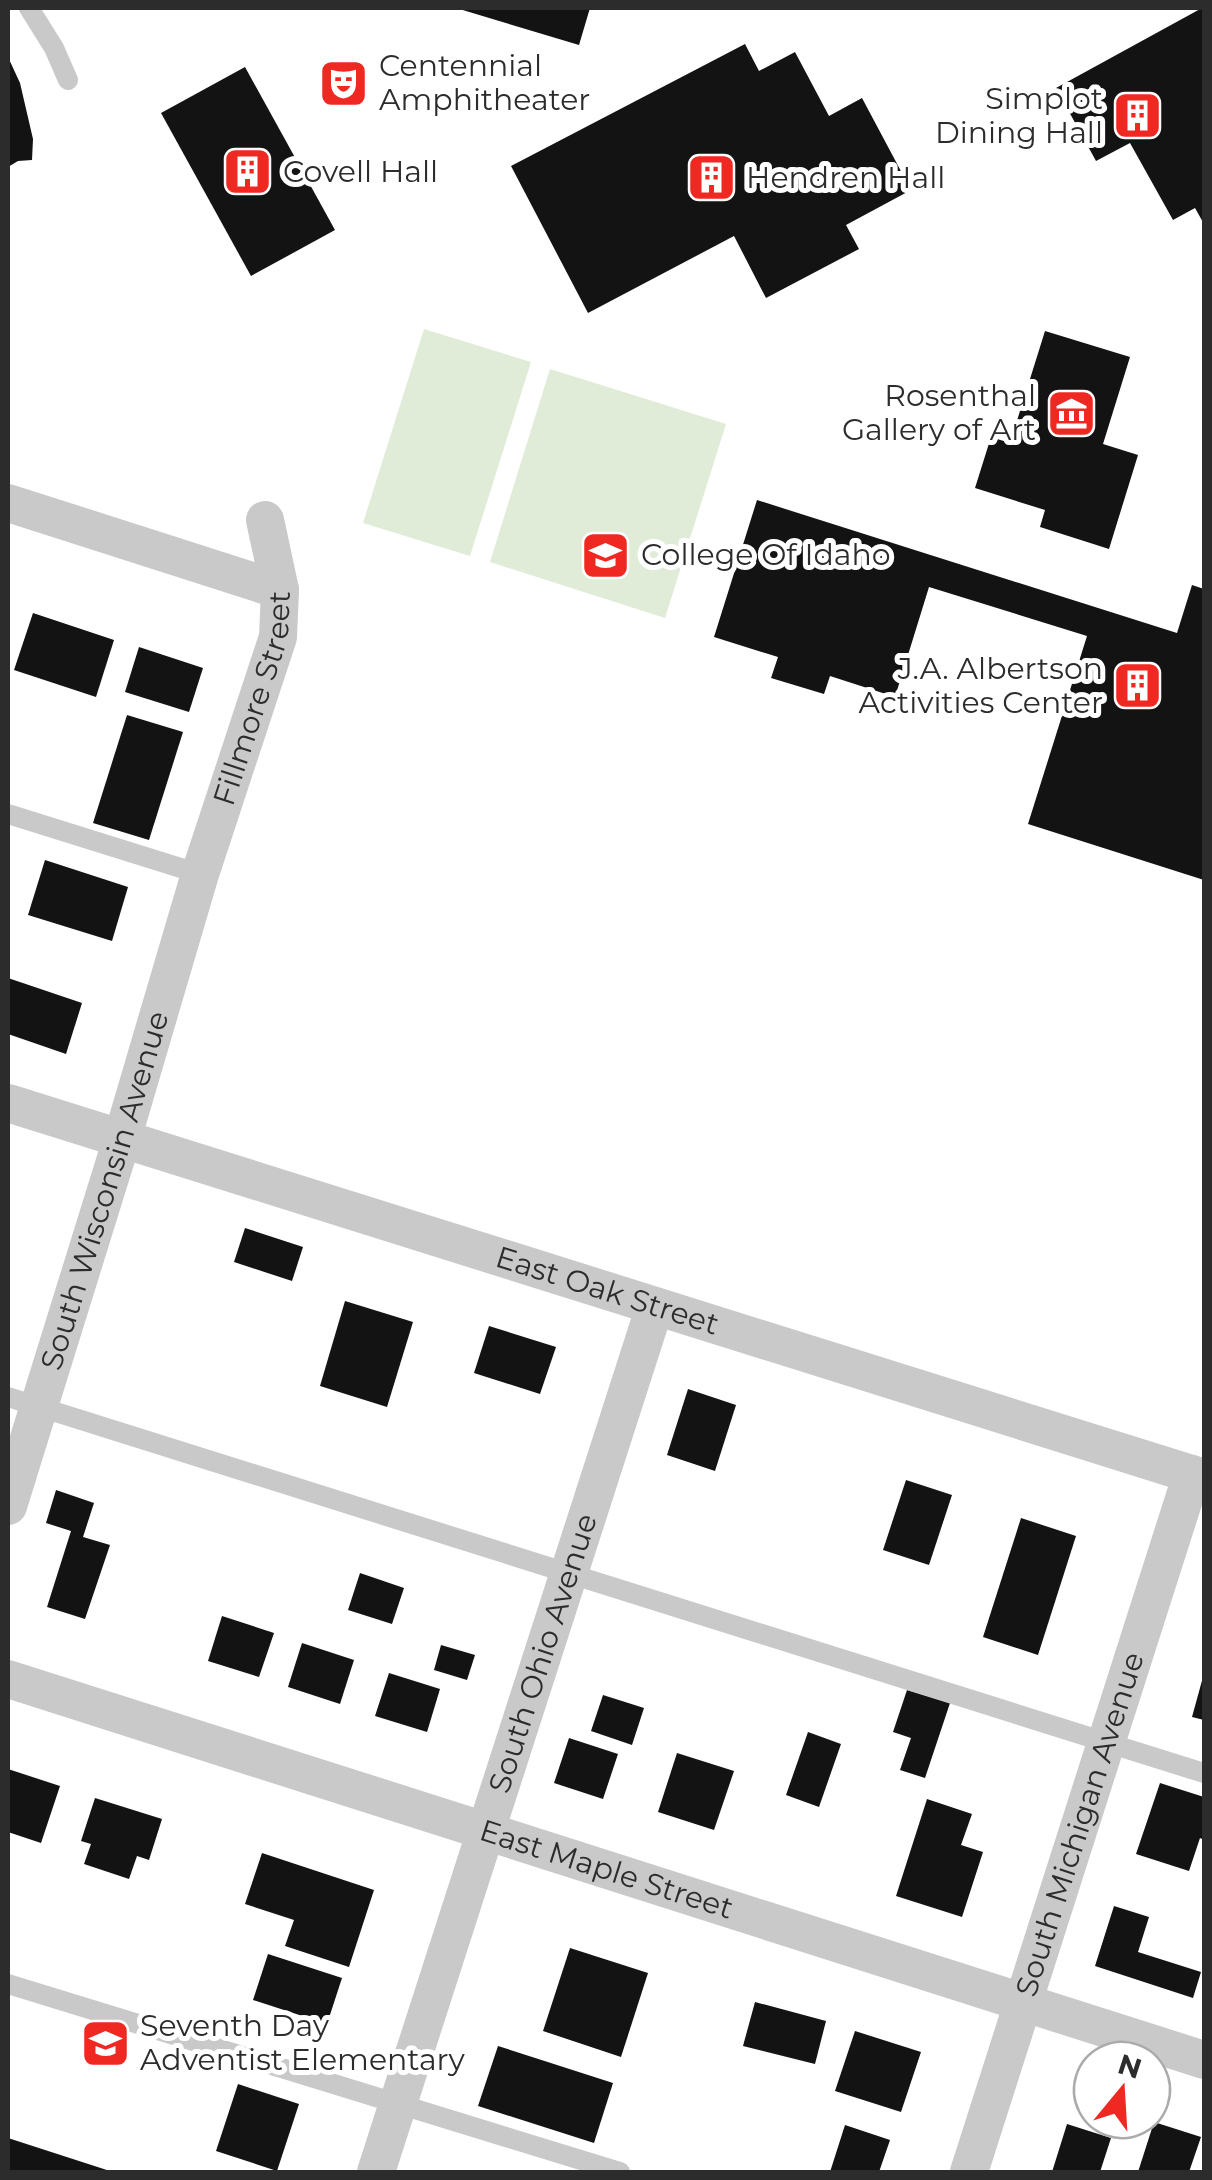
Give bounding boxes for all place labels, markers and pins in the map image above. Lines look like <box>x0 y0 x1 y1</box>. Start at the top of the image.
place label: Centennial Amphitheater <box>379 47 590 118</box>
theatre icon: Centennial Amphitheater <box>318 57 370 109</box>
place label: Simplot Dining Hall <box>935 80 1103 151</box>
building icon: Simplot Dining Hall <box>1112 90 1164 142</box>
building icon: Covell Hall <box>222 146 274 198</box>
building icon: Hendren Hall <box>685 152 737 204</box>
place label: Covell Hall <box>283 153 438 190</box>
place label: Hendren Hall <box>746 159 945 196</box>
place label: Rosenthal Gallery of Art <box>842 377 1036 448</box>
museum icon: Rosenthal Gallery of Art <box>1045 387 1097 439</box>
school or university icon: College Of Idaho <box>580 529 632 581</box>
place label: College Of Idaho <box>641 536 891 573</box>
place label: J.A. Albertson Activities Center <box>859 650 1103 721</box>
building icon: J.A. Albertson Activities Center <box>1112 660 1164 712</box>
place label: Seventh Day Adventist Elementary <box>140 2007 465 2078</box>
school or university icon: Seventh Day Adventist Elementary <box>79 2017 131 2069</box>

